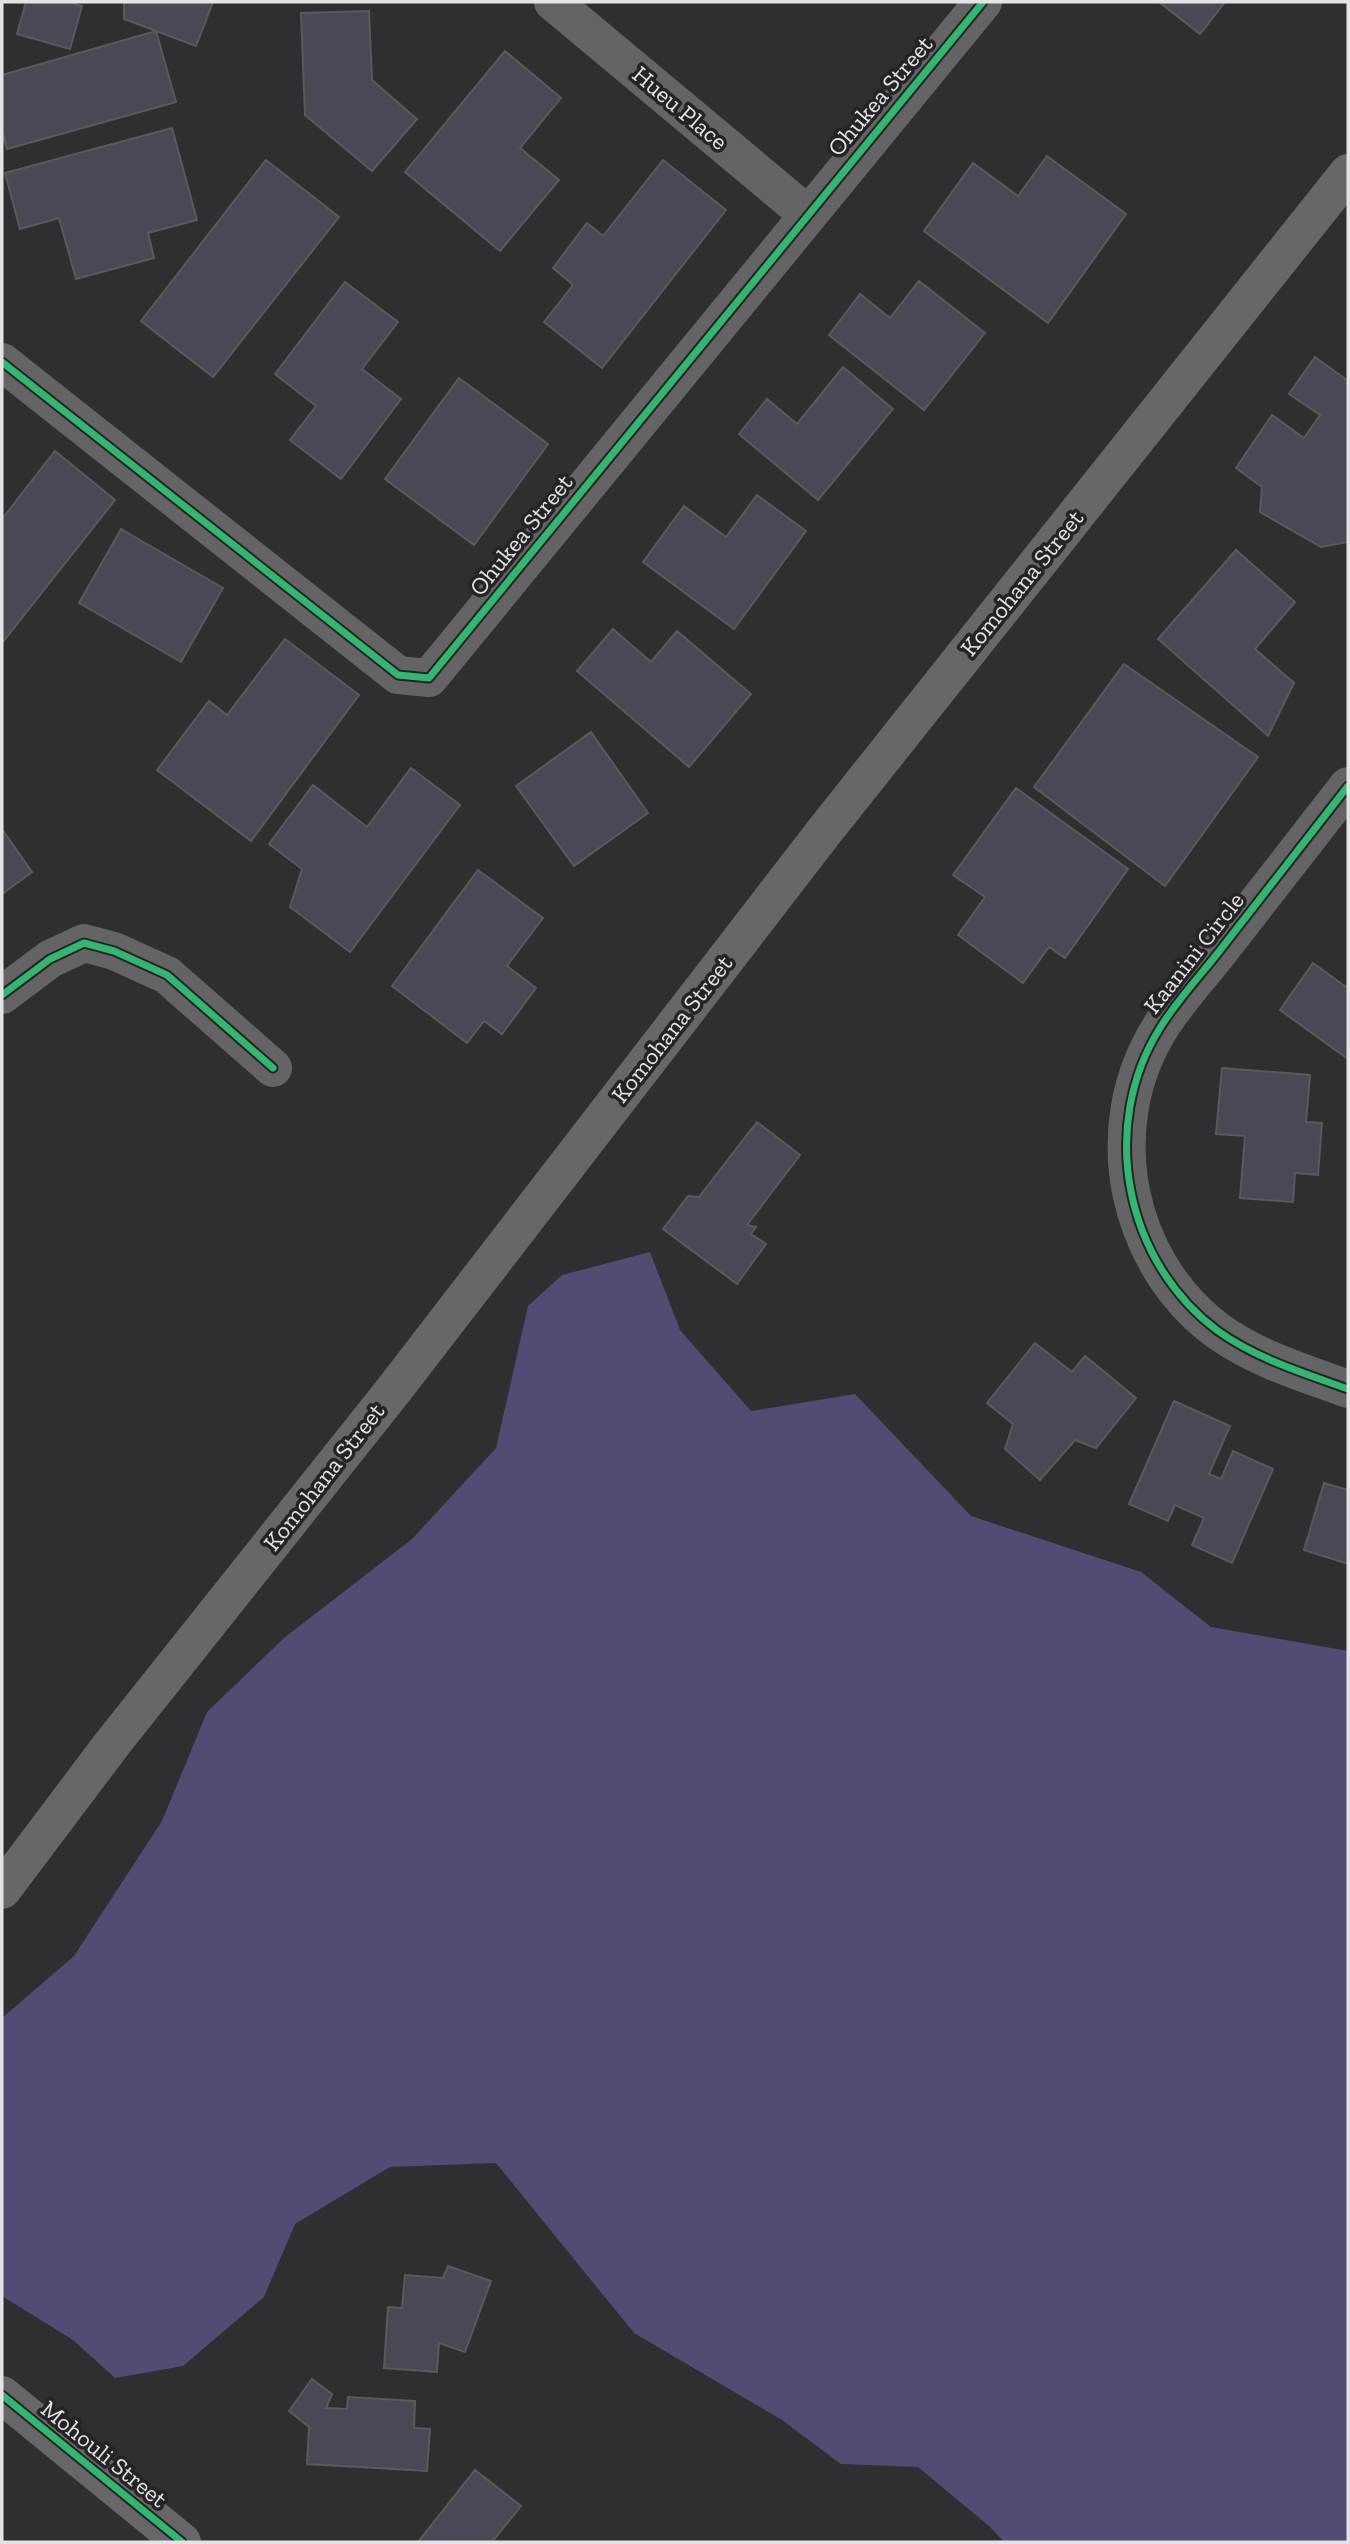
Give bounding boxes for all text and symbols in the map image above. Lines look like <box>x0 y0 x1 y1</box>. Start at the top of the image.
street label: Ohukea Street <box>821 30 938 162</box>
street label: Hueu Place <box>627 59 734 156</box>
street label: Ohukea Street <box>463 468 578 601</box>
street label: Komohana Street <box>954 504 1089 661</box>
street label: Kaanini Circle <box>1137 886 1250 1019</box>
street label: Komohana Street <box>605 949 738 1108</box>
street label: Komohana Street <box>257 1397 390 1556</box>
street label: Mohouli Street <box>35 2394 173 2513</box>

